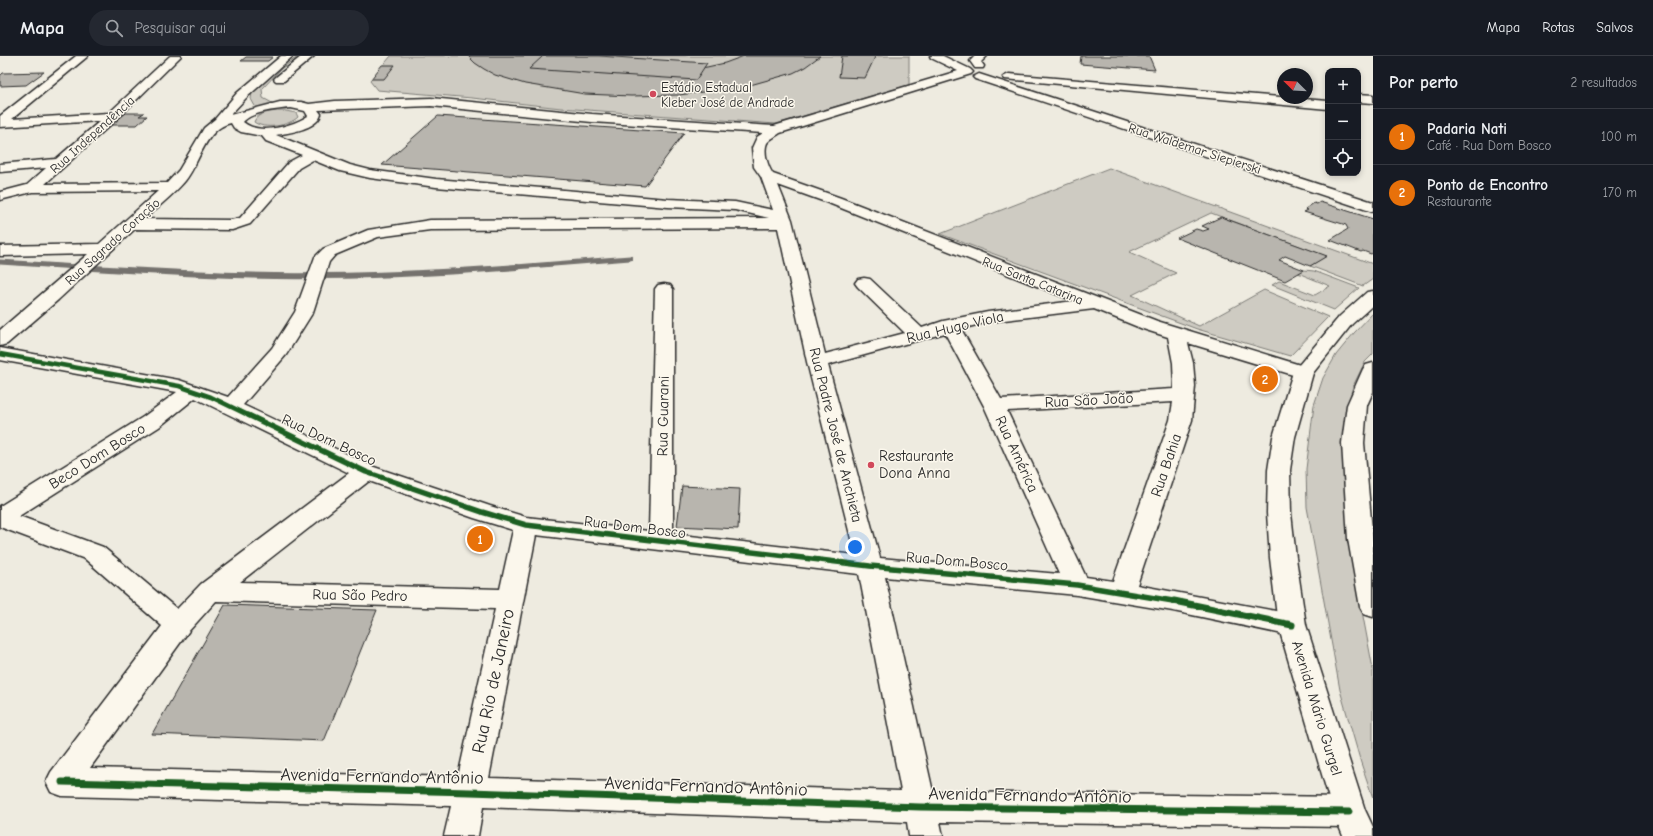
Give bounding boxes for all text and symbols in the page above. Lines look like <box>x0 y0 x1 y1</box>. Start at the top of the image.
search box <box>89 10 369 46</box>
text: Mapa <box>20 17 65 39</box>
icon: search <box>103 17 125 39</box>
text: Pesquisar aqui <box>135 19 226 37</box>
text: Mapa <box>1487 19 1520 36</box>
text: Rotas <box>1542 19 1574 36</box>
text: Salvos <box>1596 19 1633 36</box>
north arrow <box>1277 68 1313 104</box>
map controls <box>1325 68 1361 176</box>
button: + <box>1325 68 1361 104</box>
text: Por perto <box>1389 73 1458 92</box>
text: 2 resultados <box>1570 75 1637 90</box>
place label: Estádio Estadual Kleber José de Andrade <box>661 80 794 110</box>
marker: Estádio Estadual Kleber José de Andrade <box>648 89 658 99</box>
street label: Rua Independência <box>47 93 138 176</box>
button: − <box>1325 104 1361 140</box>
street label: Rua Waldemar Siepierski <box>1127 120 1263 177</box>
text: Padaria Nati <box>1427 120 1507 138</box>
text: 1 <box>1399 129 1405 144</box>
text: 100 m <box>1601 129 1637 144</box>
text: Café · Rua Dom Bosco <box>1427 138 1551 153</box>
button: locate <box>1325 140 1361 176</box>
text: Ponto de Encontro <box>1427 176 1548 194</box>
text: 2 <box>1399 185 1405 200</box>
text: 170 m <box>1603 185 1637 200</box>
text: Restaurante <box>1427 194 1492 209</box>
street label: Rua Sagrado Coração <box>62 195 163 288</box>
street label: Rua Santa Catarina <box>980 253 1086 308</box>
street label: Rua Hugo Viola <box>905 307 1005 347</box>
street label: Rua Padre José de Anchieta <box>806 346 866 524</box>
pin: 2 <box>1252 364 1278 394</box>
street label: Rua Guarani <box>653 376 673 456</box>
street label: Rua São João <box>1044 389 1134 411</box>
street label: Rua Dom Bosco <box>279 410 379 470</box>
street label: Rua América <box>991 413 1043 495</box>
street label: Beco Dom Bosco <box>45 419 149 493</box>
street label: Rua Bahia <box>1147 431 1185 499</box>
place label: Restaurante Dona Anna <box>879 447 954 482</box>
marker: Restaurante Dona Anna <box>866 460 876 470</box>
street label: Rua Dom Bosco <box>583 512 687 542</box>
pin: 1 <box>467 524 493 554</box>
your location <box>845 537 865 557</box>
street label: Rua Dom Bosco <box>905 548 1009 574</box>
street label: Rua São Pedro <box>312 585 408 605</box>
street label: Rua Rio de Janeiro <box>468 607 519 755</box>
street label: Avenida Mário Gurgel <box>1288 638 1346 778</box>
street label: Avenida Fernando Antônio <box>280 764 484 789</box>
street label: Avenida Fernando Antônio <box>604 772 808 801</box>
street label: Avenida Fernando Antônio <box>928 783 1132 808</box>

